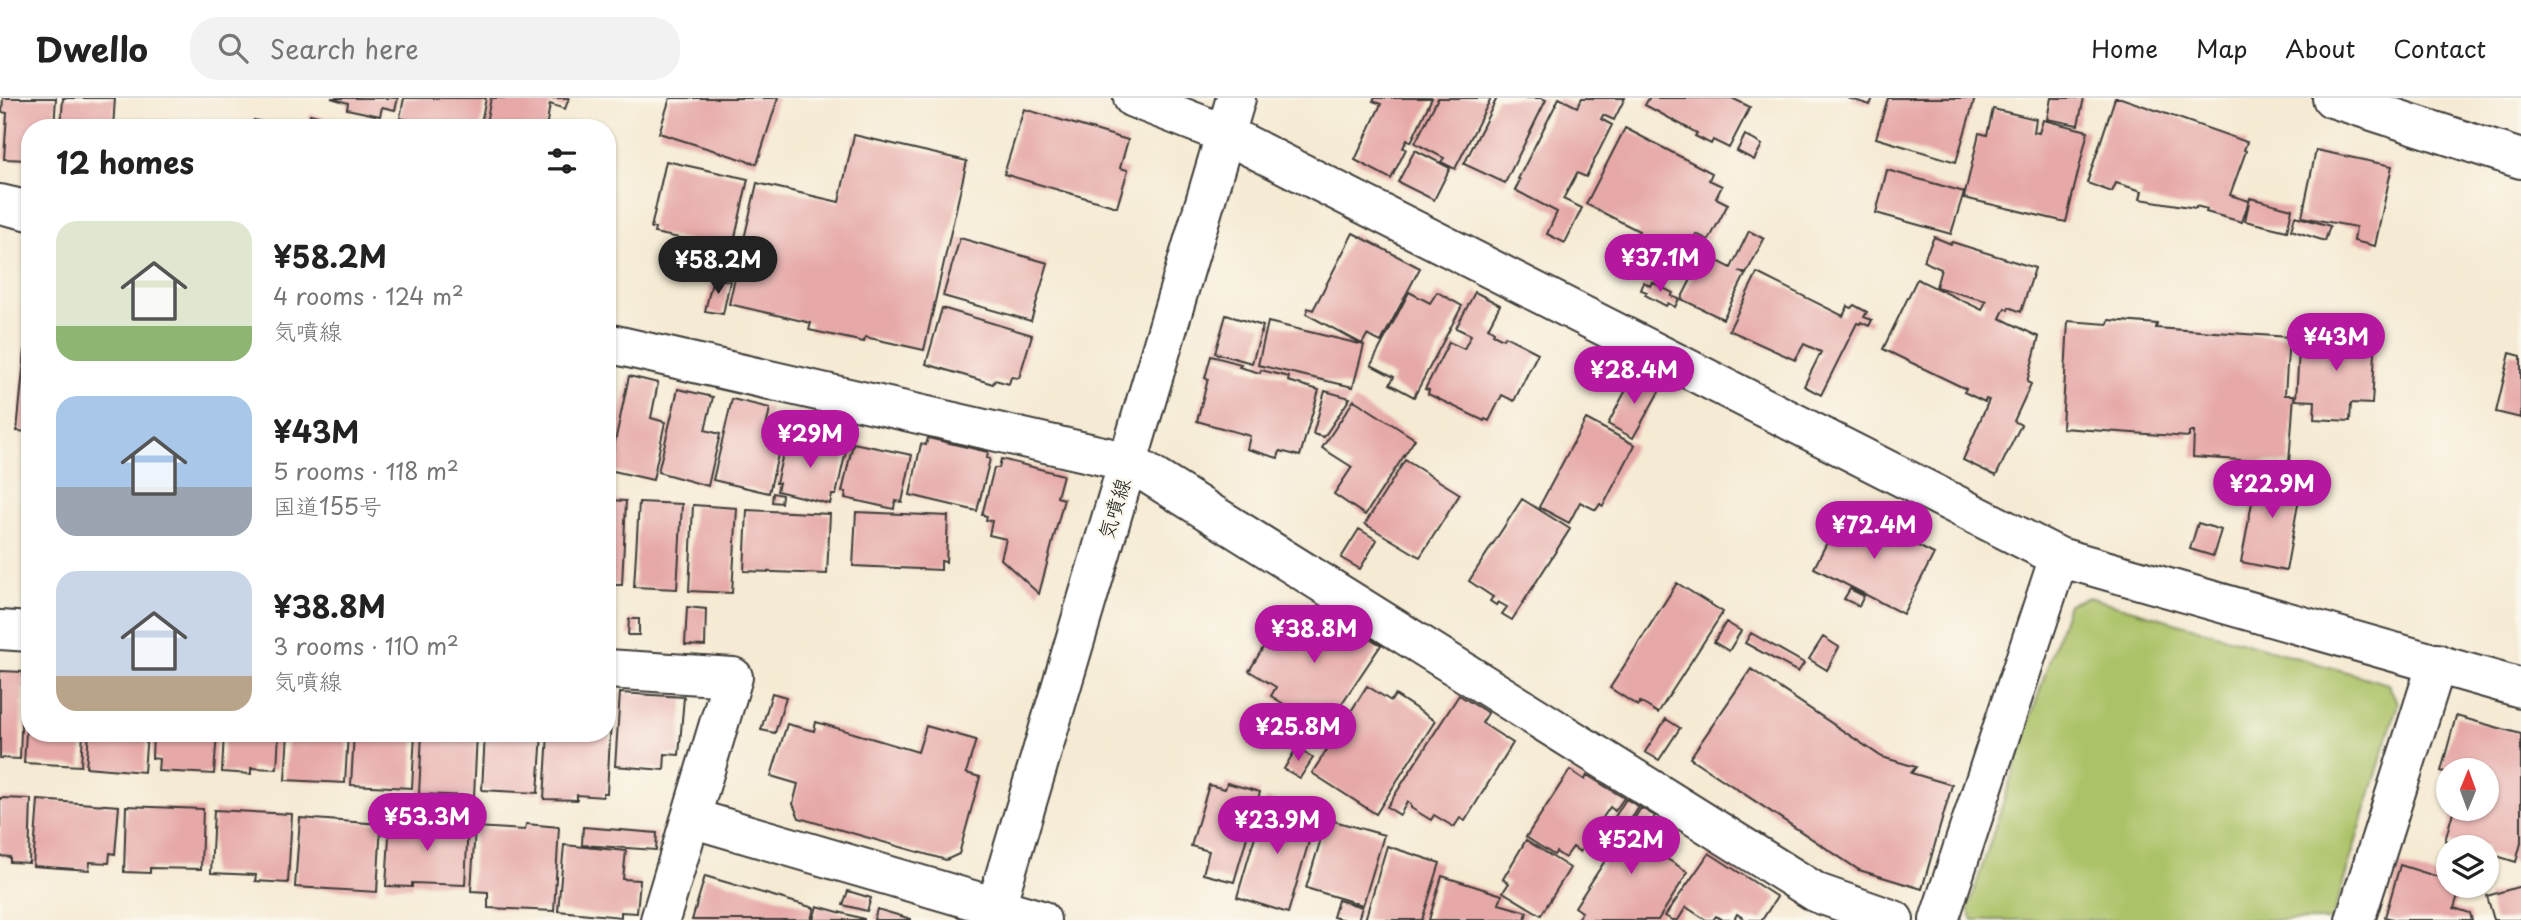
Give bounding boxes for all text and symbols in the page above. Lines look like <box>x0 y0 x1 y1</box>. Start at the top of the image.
search box <box>190 17 680 80</box>
text: Dwello <box>35 23 148 73</box>
icon: search <box>214 29 252 67</box>
text: Search here <box>270 29 419 68</box>
text: Home <box>2091 30 2158 66</box>
text: Map <box>2196 30 2247 66</box>
text: About <box>2285 30 2355 66</box>
text: Contact <box>2393 30 2486 66</box>
text: 12 homes <box>56 139 194 184</box>
icon: filters <box>543 142 581 180</box>
text: ¥58.2M <box>273 233 387 278</box>
pin: ¥37.1M <box>1603 234 1717 294</box>
pin: ¥58.2M <box>661 236 775 296</box>
text: ¥37.1M <box>1621 239 1699 274</box>
text: ¥58.2M <box>674 241 762 276</box>
icon: home <box>112 249 196 333</box>
text: 4 rooms · 124 m² <box>273 278 464 313</box>
text: 気噴線 <box>273 313 342 348</box>
pin: ¥43M <box>2295 314 2377 373</box>
text: ¥43M <box>2303 318 2369 353</box>
pin: ¥28.4M <box>1577 346 1691 406</box>
text: ¥28.4M <box>1590 351 1678 386</box>
text: ¥43M <box>273 408 359 453</box>
pin: ¥29M <box>769 410 851 470</box>
text: ¥29M <box>777 415 843 450</box>
icon: home <box>112 424 196 508</box>
text: 5 rooms · 118 m² <box>273 453 459 488</box>
pin: ¥22.9M <box>2215 460 2329 520</box>
text: ¥22.9M <box>2229 465 2315 500</box>
street label: 気噴線 <box>1089 474 1138 543</box>
text: 国道155号 <box>273 488 382 523</box>
pin: ¥72.4M <box>1817 502 1931 561</box>
text: ¥72.4M <box>1832 506 1917 541</box>
text: ¥38.8M <box>273 583 386 628</box>
icon: home <box>112 599 196 683</box>
pin: ¥38.8M <box>1257 606 1371 665</box>
text: ¥38.8M <box>1271 610 1357 645</box>
text: 3 rooms · 110 m² <box>273 628 459 663</box>
text: 気噴線 <box>273 663 342 698</box>
pin: ¥25.8M <box>1241 704 1355 763</box>
text: ¥25.8M <box>1255 708 1341 743</box>
north arrow <box>2436 758 2499 821</box>
map controls <box>2436 758 2499 898</box>
pin: ¥53.3M <box>370 794 484 853</box>
pin: ¥23.9M <box>1220 796 1334 856</box>
text: ¥53.3M <box>384 798 470 833</box>
text: ¥23.9M <box>1234 801 1320 836</box>
pin: ¥52M <box>1590 816 1672 876</box>
text: ¥52M <box>1598 821 1664 856</box>
button: layers <box>2436 835 2499 898</box>

